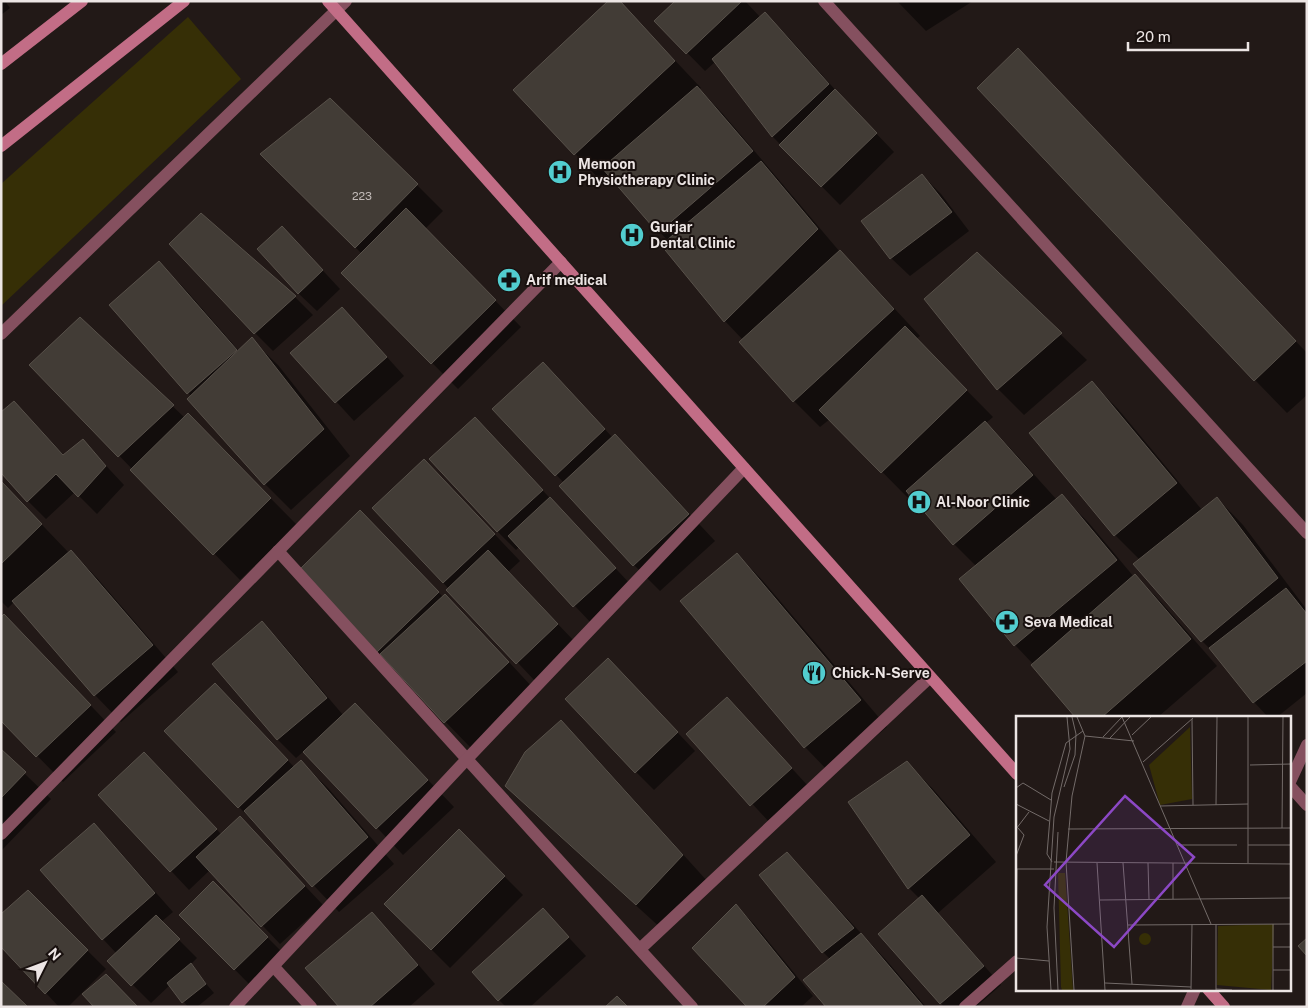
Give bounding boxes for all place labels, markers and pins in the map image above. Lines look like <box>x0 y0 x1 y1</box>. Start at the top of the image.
place label: Memoon Physiotherapy Clinic <box>578 156 715 188</box>
hospital icon: Memoon Physiotherapy Clinic <box>547 159 573 185</box>
place label: Gurjar Dental Clinic <box>650 219 736 251</box>
hospital icon: Gurjar Dental Clinic <box>619 222 645 248</box>
pharmacy icon: Arif medical <box>496 267 522 293</box>
place label: Arif medical <box>526 272 608 288</box>
hospital icon: Al-Noor Clinic <box>906 489 932 515</box>
place label: Al-Noor Clinic <box>936 494 1030 510</box>
pharmacy icon: Seva Medical <box>994 609 1020 635</box>
place label: Seva Medical <box>1024 614 1113 630</box>
restaurant icon: Chick-N-Serve <box>801 660 827 686</box>
place label: Chick-N-Serve <box>832 665 930 681</box>

